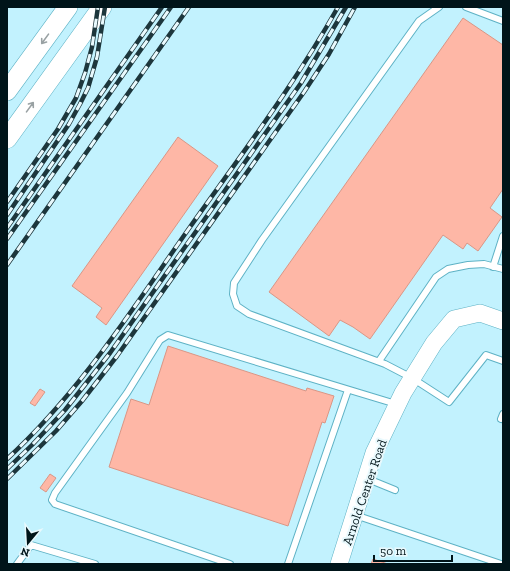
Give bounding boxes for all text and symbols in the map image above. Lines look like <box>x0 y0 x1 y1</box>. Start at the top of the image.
one-way arrow <box>41 33 49 44</box>
one-way arrow <box>26 102 34 113</box>
street label: Arnold Center Road <box>339 437 390 547</box>
north arrow <box>8 523 48 563</box>
scale bar <box>374 537 452 563</box>
text: N <box>18 544 31 560</box>
text: 50 m <box>380 544 407 558</box>

